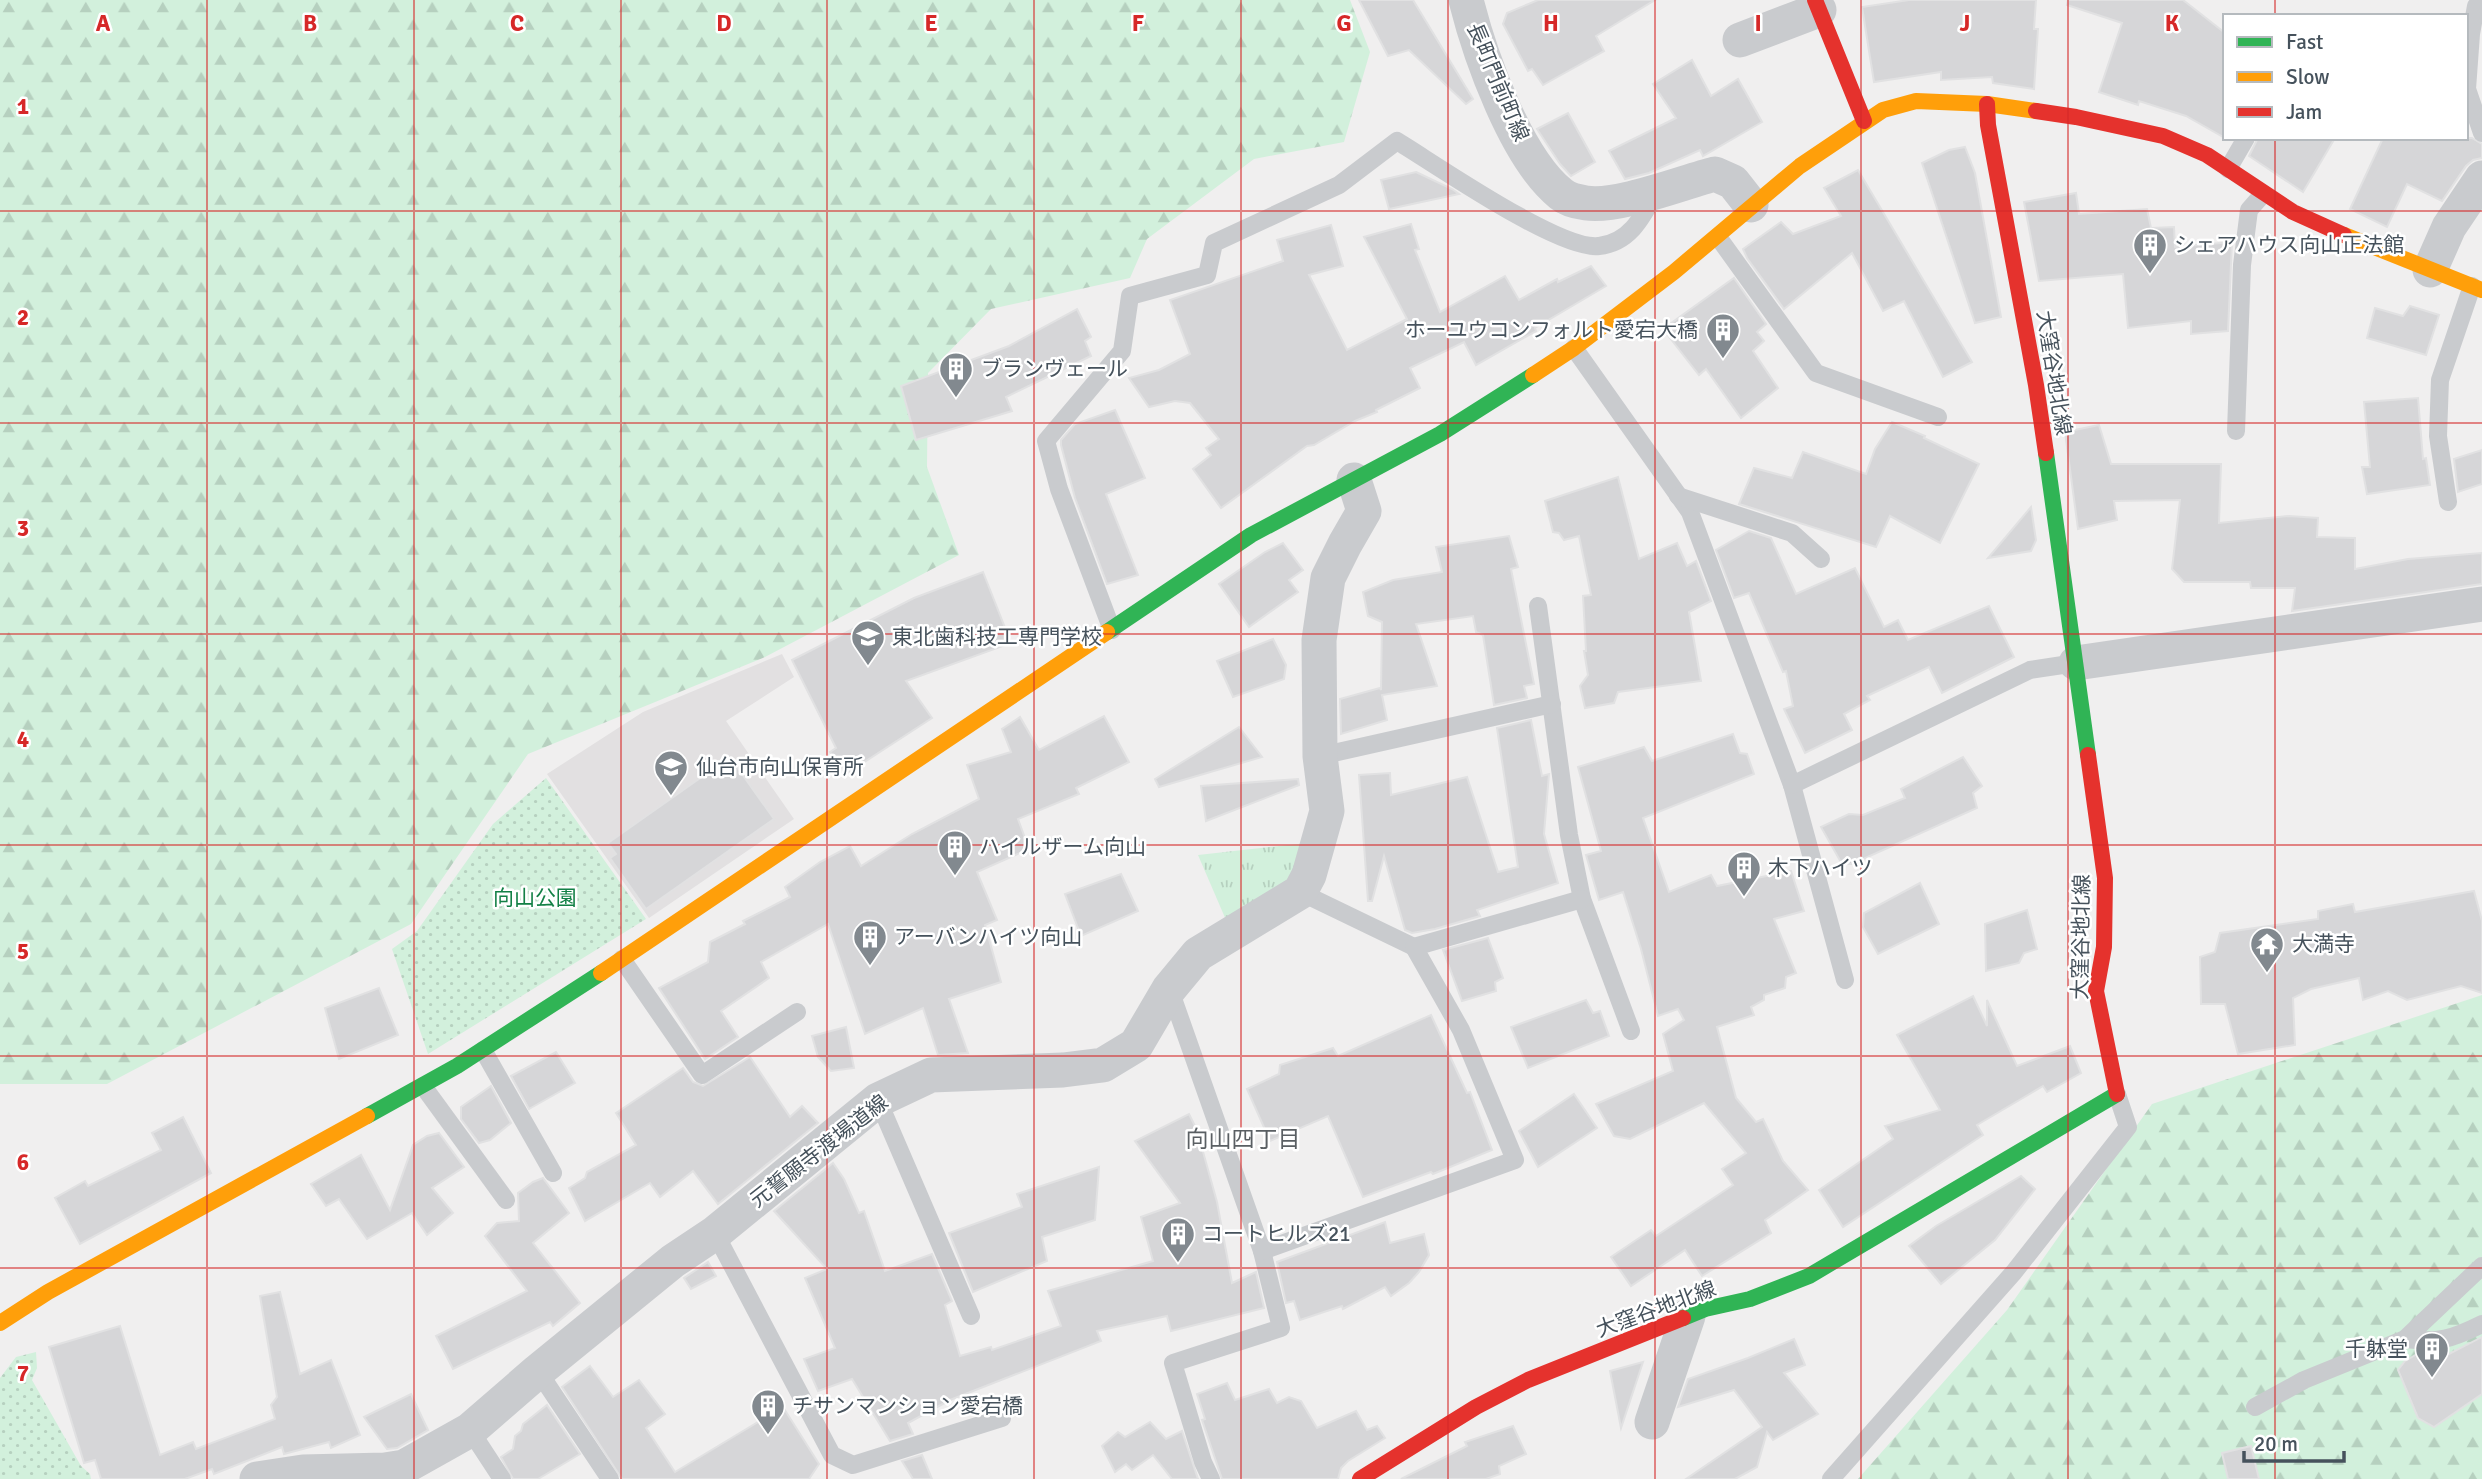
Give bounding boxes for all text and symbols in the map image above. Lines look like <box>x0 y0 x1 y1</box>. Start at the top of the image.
text: A <box>96 9 111 38</box>
text: B <box>303 9 317 38</box>
text: C <box>510 9 524 38</box>
text: D <box>716 9 732 38</box>
text: E <box>924 9 938 38</box>
text: F <box>1132 9 1144 38</box>
text: G <box>1336 9 1352 38</box>
text: H <box>1543 9 1559 38</box>
text: I <box>1754 9 1762 38</box>
text: J <box>1960 9 1970 38</box>
text: K <box>2165 9 2180 38</box>
legend <box>2223 14 2468 140</box>
street label: 長町門前町線 <box>1461 19 1535 145</box>
text: Fast <box>2286 29 2323 55</box>
text: Slow <box>2286 64 2330 90</box>
text: 1 <box>17 92 29 121</box>
text: Jam <box>2286 99 2322 125</box>
building icon: シェアハウス向山正法館 <box>2131 226 2169 275</box>
place label: シェアハウス向山正法館 <box>2174 232 2404 258</box>
text: 2 <box>17 303 29 332</box>
street label: 大窪谷地北線 <box>2031 309 2077 437</box>
building icon: ホーユウコンフォルト愛宕大橋 <box>1704 311 1742 360</box>
place label: ホーユウコンフォルト愛宕大橋 <box>1405 317 1698 343</box>
building icon: ブランヴェール <box>937 350 975 399</box>
place label: ブランヴェール <box>981 356 1128 382</box>
text: 3 <box>17 514 29 543</box>
school or university icon: 東北歯科技工専門学校 <box>849 618 887 667</box>
place label: 東北歯科技工専門学校 <box>892 624 1102 650</box>
text: 4 <box>17 725 29 754</box>
school or university icon: 仙台市向山保育所 <box>652 748 690 797</box>
place label: 仙台市向山保育所 <box>696 754 864 780</box>
building icon: ハイルザーム向山 <box>936 828 974 877</box>
place label: ハイルザーム向山 <box>979 834 1146 860</box>
building icon: 木下ハイツ <box>1725 849 1763 898</box>
place label: 木下ハイツ <box>1768 855 1873 881</box>
street label: 大窪谷地北線 <box>2067 874 2095 1000</box>
park label: 向山公園 <box>493 885 577 911</box>
building icon: アーバンハイツ向山 <box>851 918 889 967</box>
place label: アーバンハイツ向山 <box>894 924 1082 950</box>
temple icon: 大満寺 <box>2248 925 2286 974</box>
place label: 大満寺 <box>2292 931 2355 957</box>
text: 5 <box>17 937 29 966</box>
street label: 元誓願寺渡場道線 <box>745 1089 893 1213</box>
district label: 向山四丁目 <box>1186 1125 1301 1154</box>
text: 6 <box>17 1148 29 1177</box>
building icon: コートヒルズ21 <box>1159 1215 1197 1264</box>
place label: コートヒルズ21 <box>1202 1221 1351 1247</box>
street label: 大窪谷地北線 <box>1592 1275 1720 1343</box>
building icon: 千躰堂 <box>2413 1330 2451 1379</box>
place label: 千躰堂 <box>2345 1336 2408 1362</box>
text: 7 <box>17 1359 29 1388</box>
building icon: チサンマンション愛宕橋 <box>749 1387 787 1436</box>
place label: チサンマンション愛宕橋 <box>792 1393 1023 1419</box>
scale bar <box>2244 1420 2344 1464</box>
text: 20 m <box>2254 1431 2298 1457</box>

